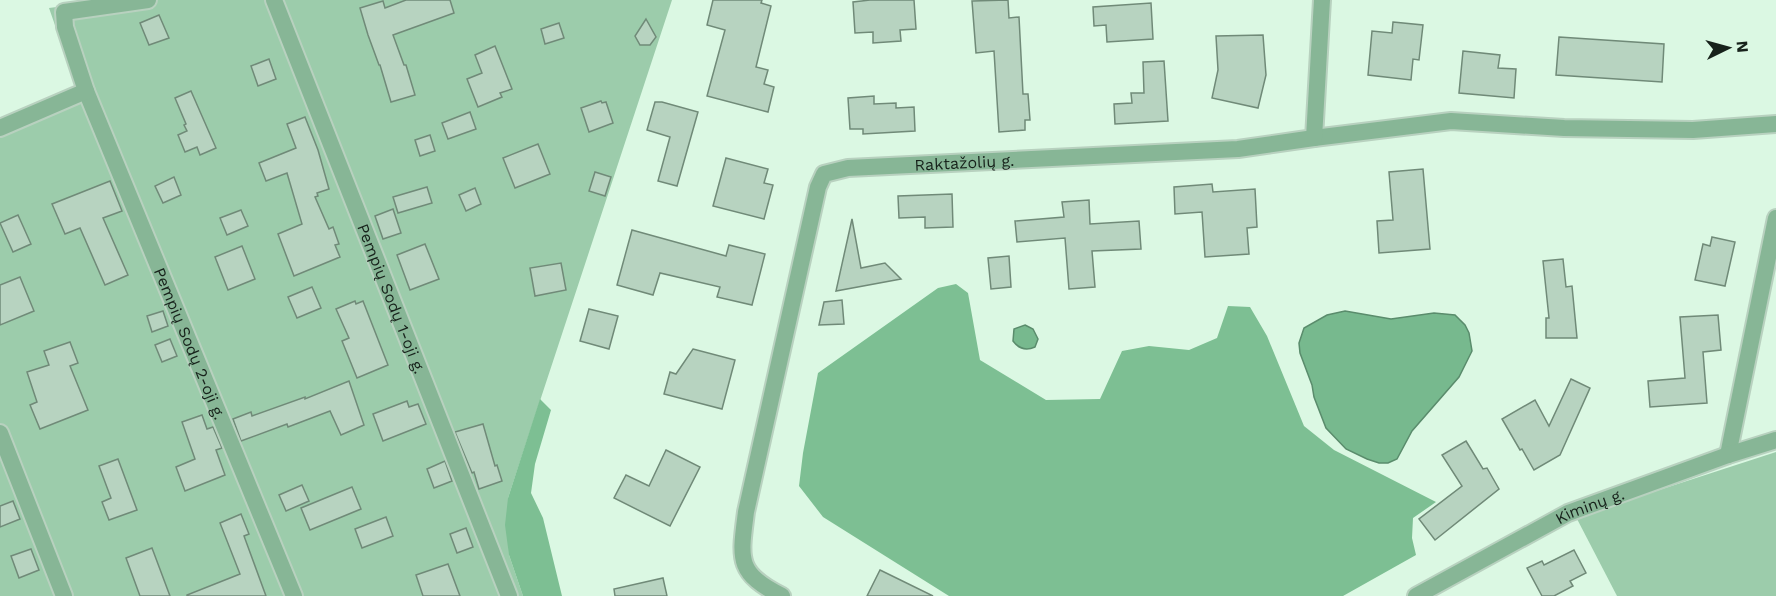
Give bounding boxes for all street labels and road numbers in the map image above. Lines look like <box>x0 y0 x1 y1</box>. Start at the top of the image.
street label: Raktažolių g. <box>914 150 1015 174</box>
street label: Pempių Sodų 1-oji g. <box>354 221 430 376</box>
street label: Pempių Sodų 2-oji g. <box>150 265 230 422</box>
street label: Kiminų g. <box>1552 484 1627 528</box>

